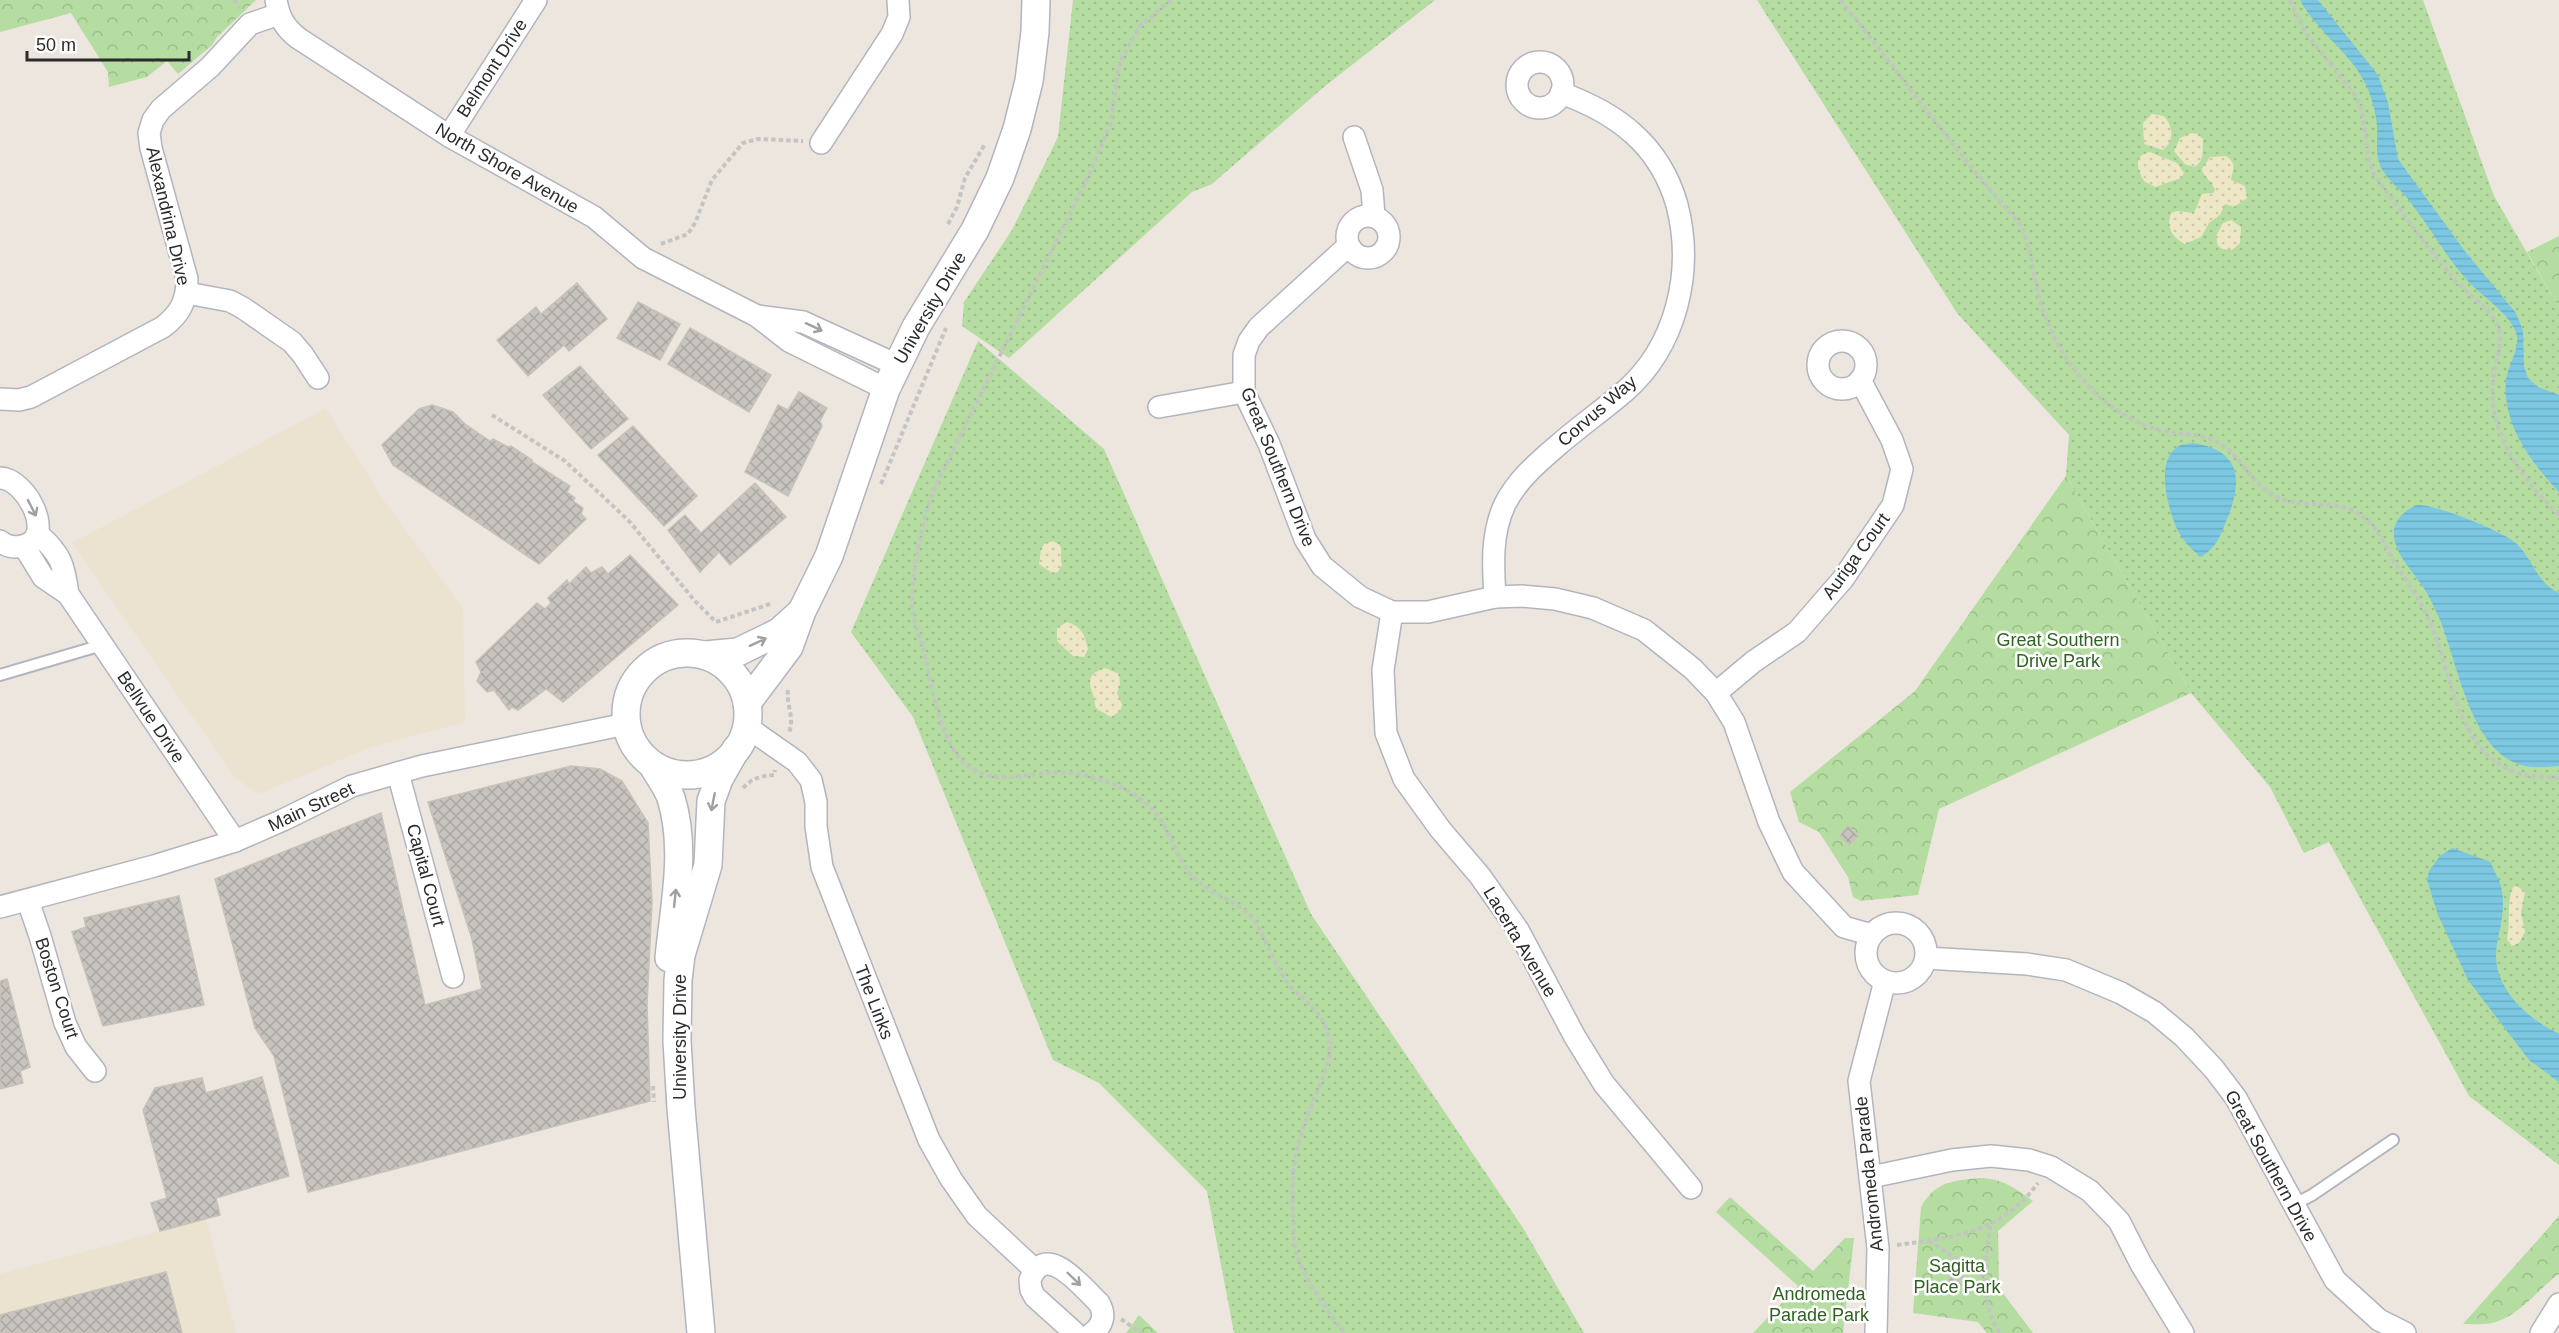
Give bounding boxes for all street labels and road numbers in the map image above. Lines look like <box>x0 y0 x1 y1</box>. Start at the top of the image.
street label: Belmont Drive <box>453 15 531 121</box>
street label: North Shore Avenue <box>432 119 582 217</box>
street label: Alexandrina Drive <box>142 145 194 287</box>
street label: University Drive <box>890 248 970 368</box>
street label: Corvus Way <box>1554 372 1640 450</box>
street label: Great Southern Drive <box>1237 384 1319 550</box>
street label: Auriga Court <box>1818 509 1894 603</box>
street label: Bellvue Drive <box>113 667 189 767</box>
street label: Main Street <box>265 778 357 836</box>
street label: Capital Court <box>403 822 449 928</box>
street label: Lacerta Avenue <box>1479 883 1561 1001</box>
street label: Boston Court <box>31 935 83 1041</box>
street label: The Links <box>851 962 897 1042</box>
street label: University Drive <box>670 974 690 1100</box>
street label: Great Southern Drive <box>2221 1087 2321 1245</box>
street label: Andromeda Parade <box>1851 1095 1887 1253</box>

